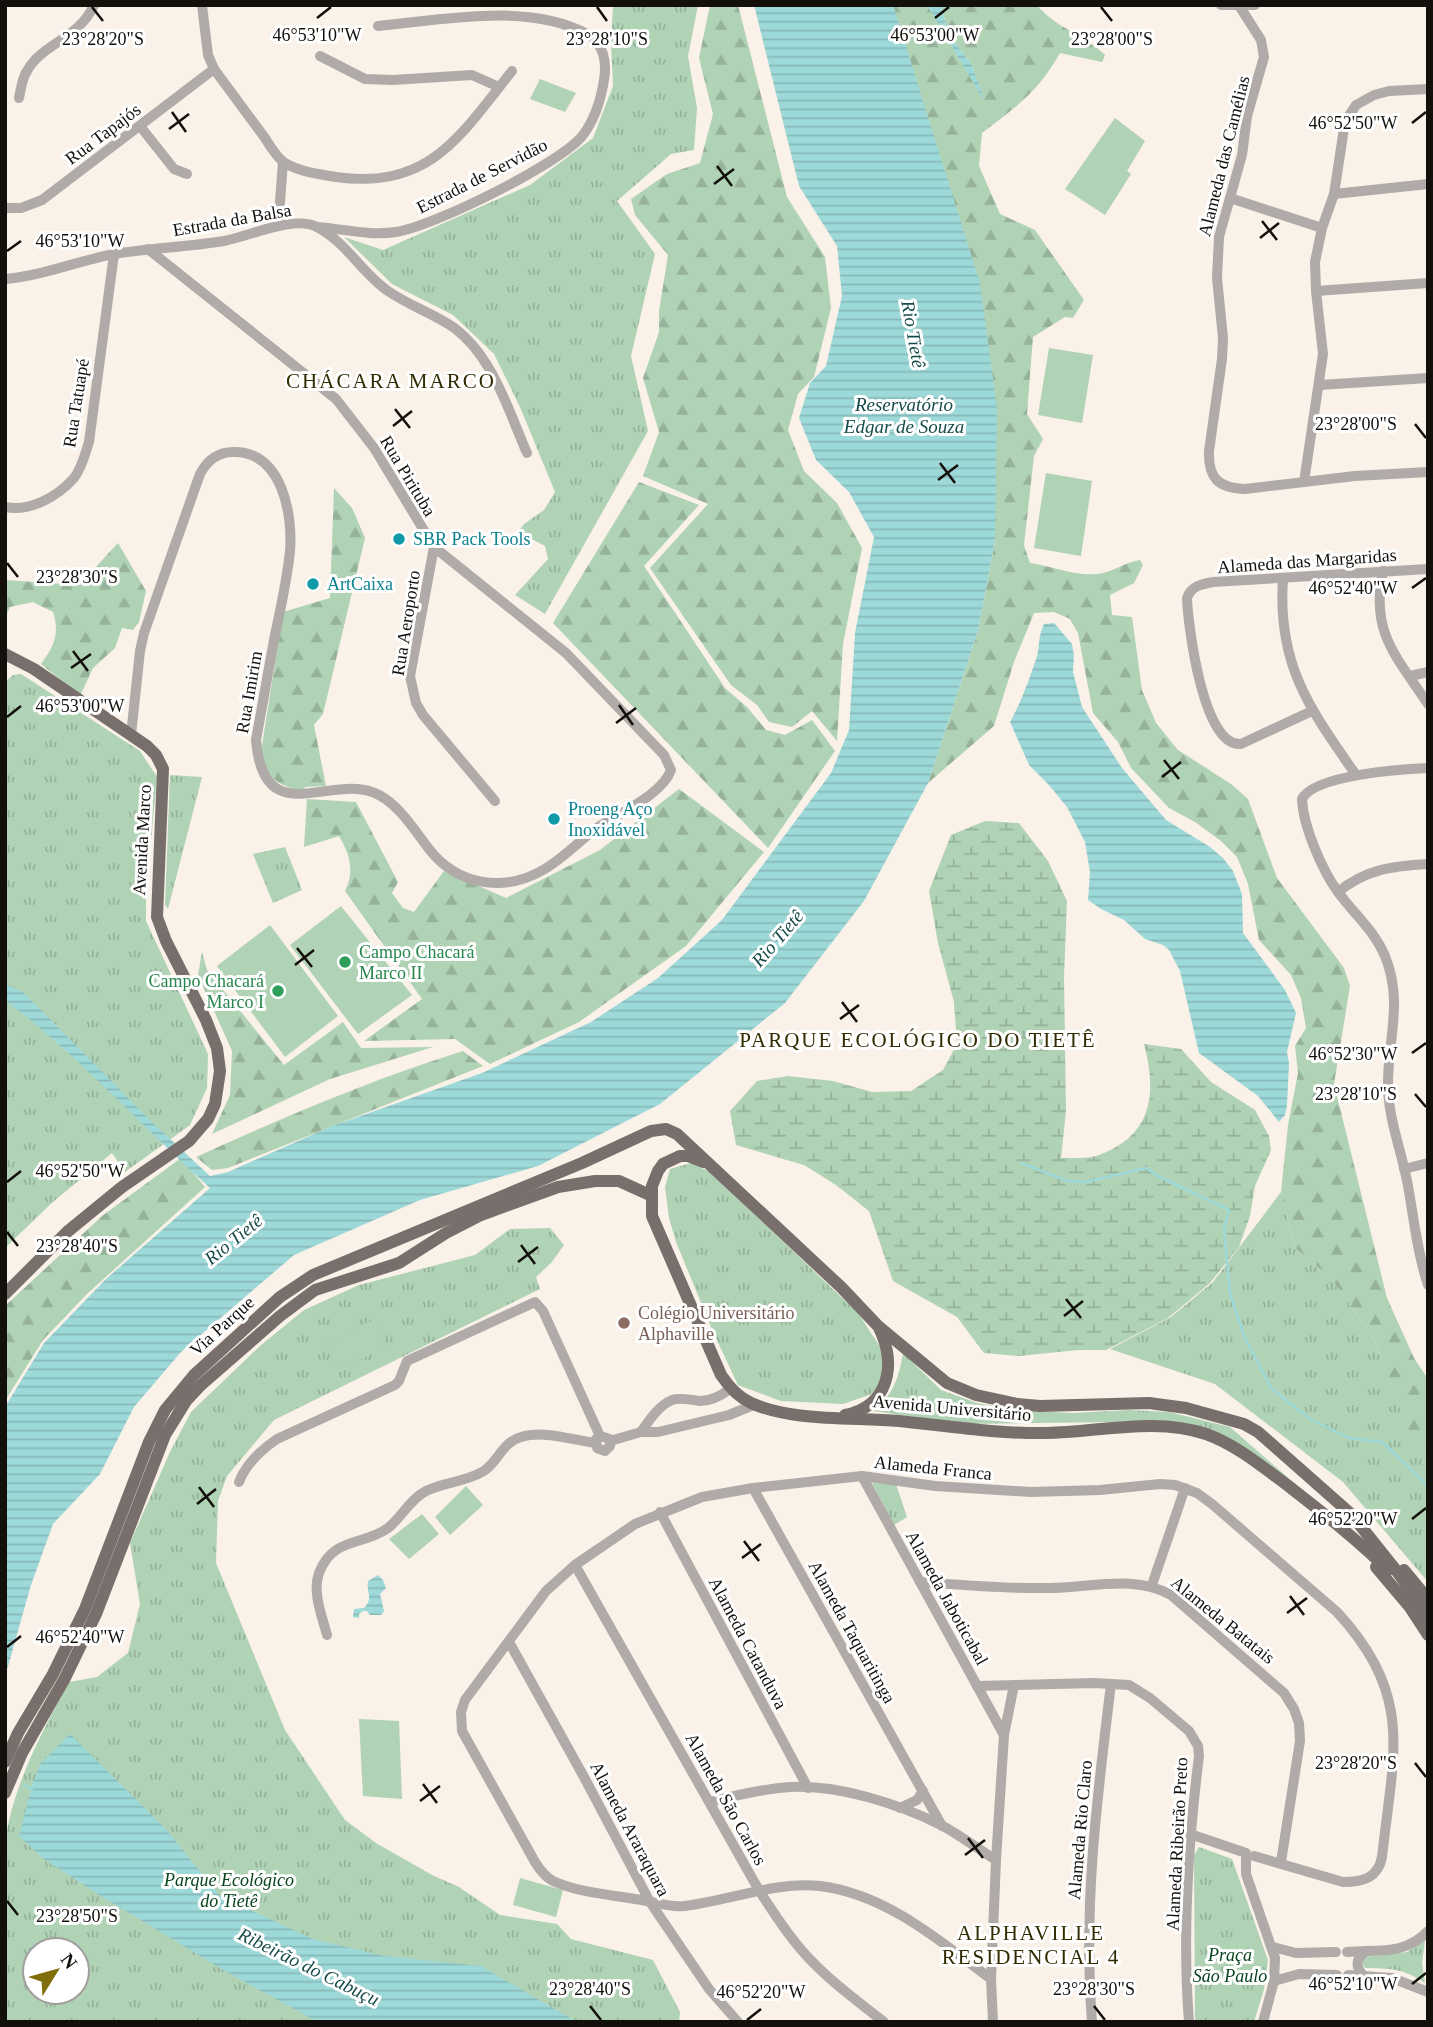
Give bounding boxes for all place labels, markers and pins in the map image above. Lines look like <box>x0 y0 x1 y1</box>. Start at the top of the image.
place label: SBR Pack Tools <box>413 529 530 549</box>
marker: SBR Pack Tools <box>391 531 407 547</box>
place label: ArtCaixa <box>327 574 393 594</box>
marker: ArtCaixa <box>305 576 321 592</box>
place label: Proeng Aço Inoxidável <box>568 799 653 840</box>
marker: Proeng Aço Inoxidável <box>546 811 562 827</box>
place label: Campo Chacará Marco II <box>359 942 474 983</box>
marker: Campo Chacará Marco II <box>337 954 353 970</box>
place label: Campo Chacará Marco I <box>149 971 264 1012</box>
marker: Campo Chacará Marco I <box>270 983 286 999</box>
place label: Colégio Universitário Alphaville <box>638 1303 794 1344</box>
marker: Colégio Universitário Alphaville <box>616 1315 632 1331</box>

